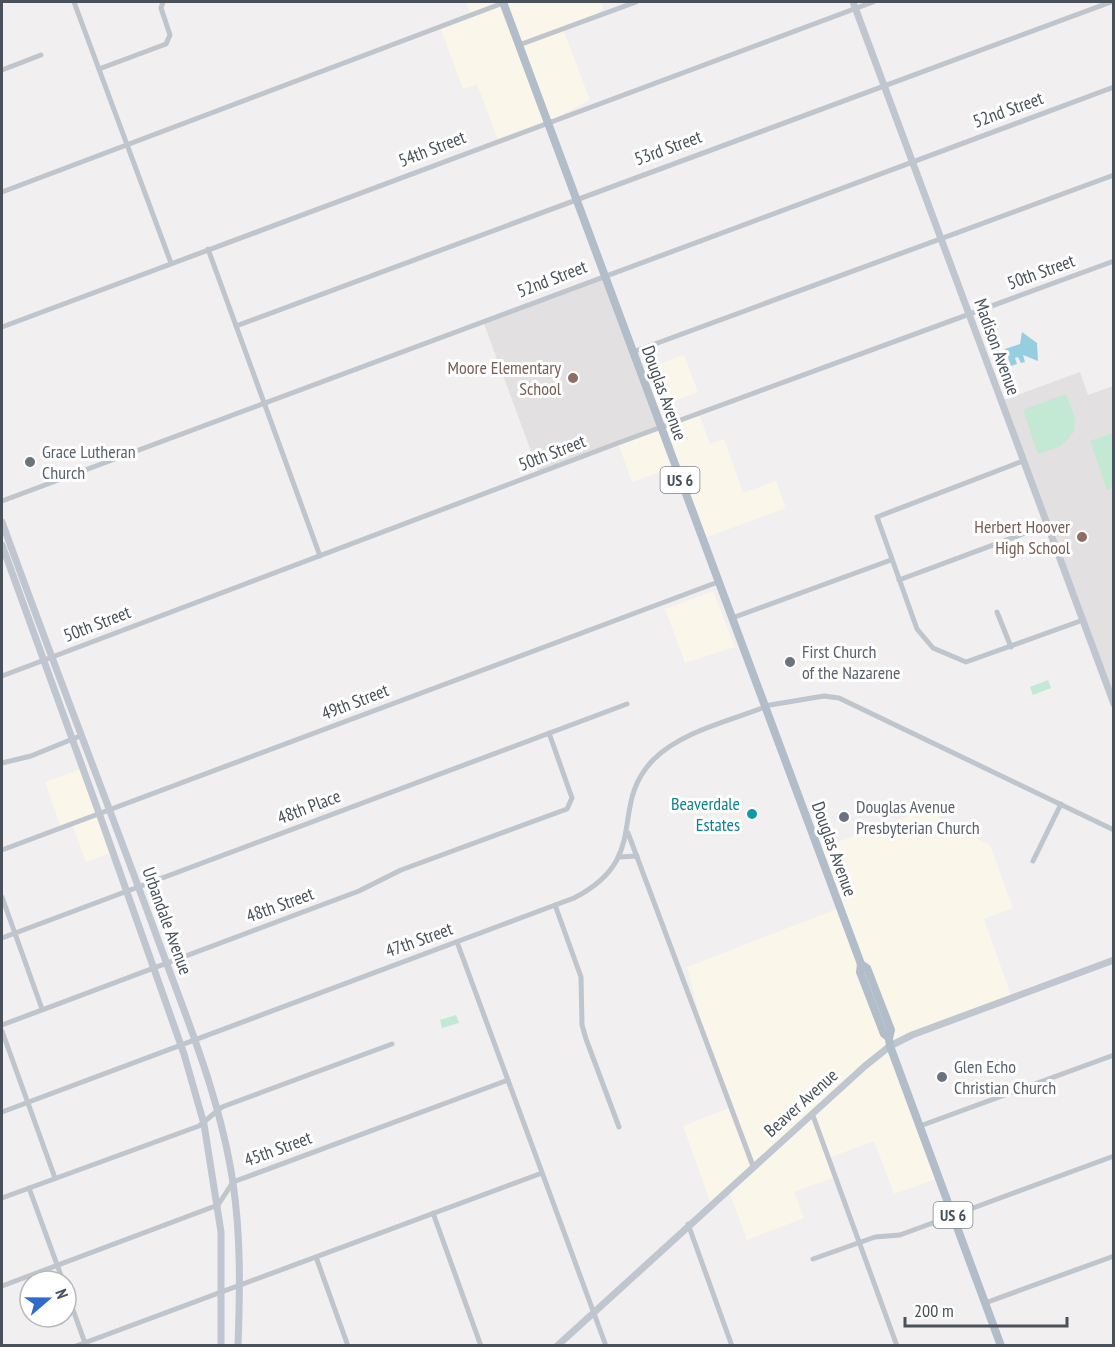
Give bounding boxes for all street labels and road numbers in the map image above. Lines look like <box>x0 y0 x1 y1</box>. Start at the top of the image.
street label: 52nd Street <box>970 86 1046 133</box>
street label: 54th Street <box>395 125 469 172</box>
street label: 53rd Street <box>631 125 705 170</box>
street label: 50th Street <box>1004 249 1078 294</box>
street label: 52nd Street <box>514 255 590 302</box>
street label: Madison Avenue <box>969 295 1026 398</box>
street label: Douglas Avenue <box>637 342 692 443</box>
street label: 50th Street <box>515 429 589 476</box>
road number: US 6 <box>660 467 700 493</box>
street label: 50th Street <box>60 600 134 647</box>
street label: 49th Street <box>318 678 392 725</box>
street label: 48th Place <box>274 784 344 829</box>
street label: Douglas Avenue <box>807 798 862 899</box>
street label: Urbandale Avenue <box>137 864 198 978</box>
street label: 48th Street <box>243 882 317 927</box>
street label: 47th Street <box>382 917 456 962</box>
street label: Beaver Avenue <box>759 1064 842 1142</box>
street label: 45th Street <box>241 1126 315 1171</box>
road number: US 6 <box>934 1202 972 1228</box>

